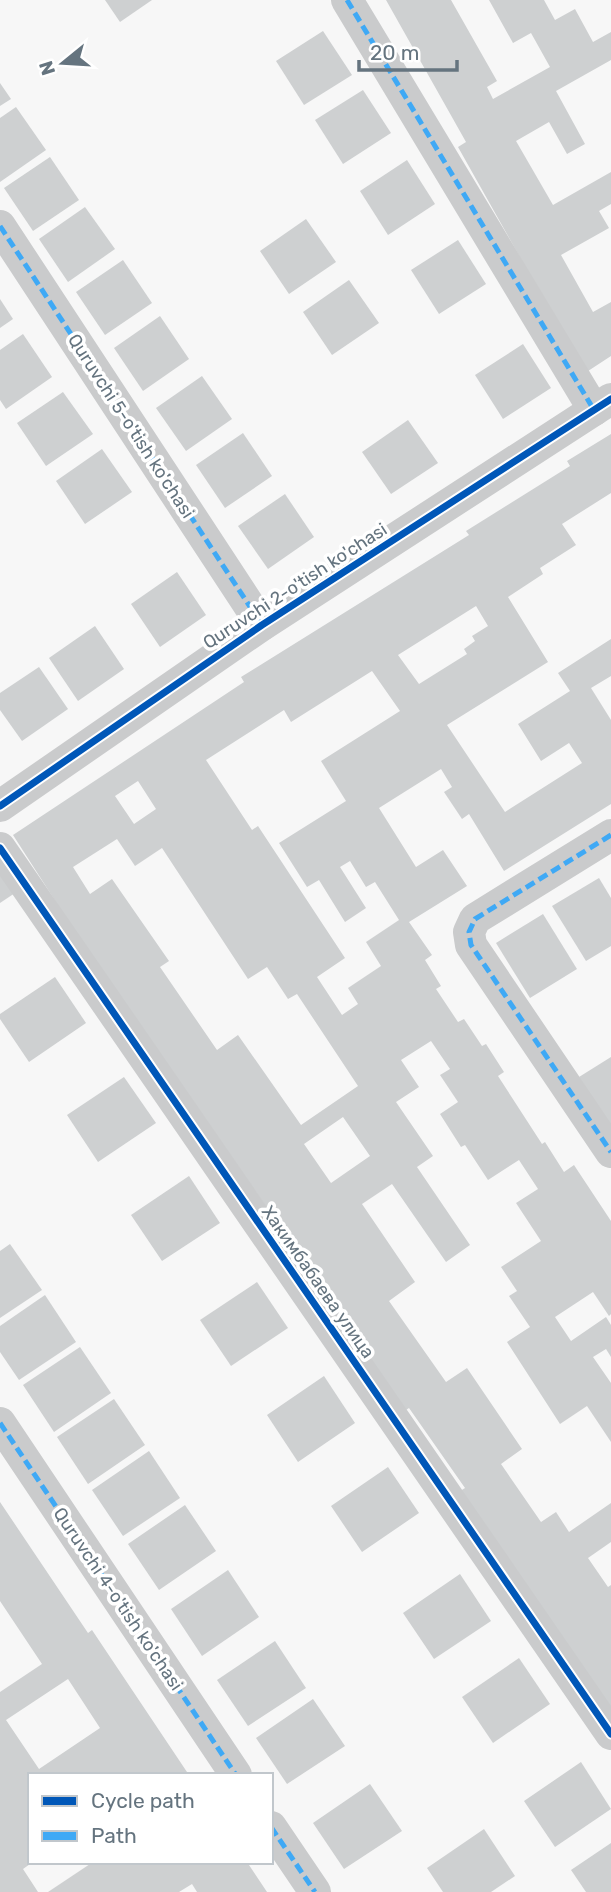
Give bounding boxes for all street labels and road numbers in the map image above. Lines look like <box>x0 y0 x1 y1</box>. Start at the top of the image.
street label: Quruvchi 5-o'tish ko'chasi <box>63 330 199 522</box>
street label: Quruvchi 2-o'tish ko'chasi <box>199 518 391 654</box>
street label: Хакимбабаева улица <box>257 1201 379 1363</box>
street label: Quruvchi 4-o'tish ko'chasi <box>48 1503 188 1695</box>

